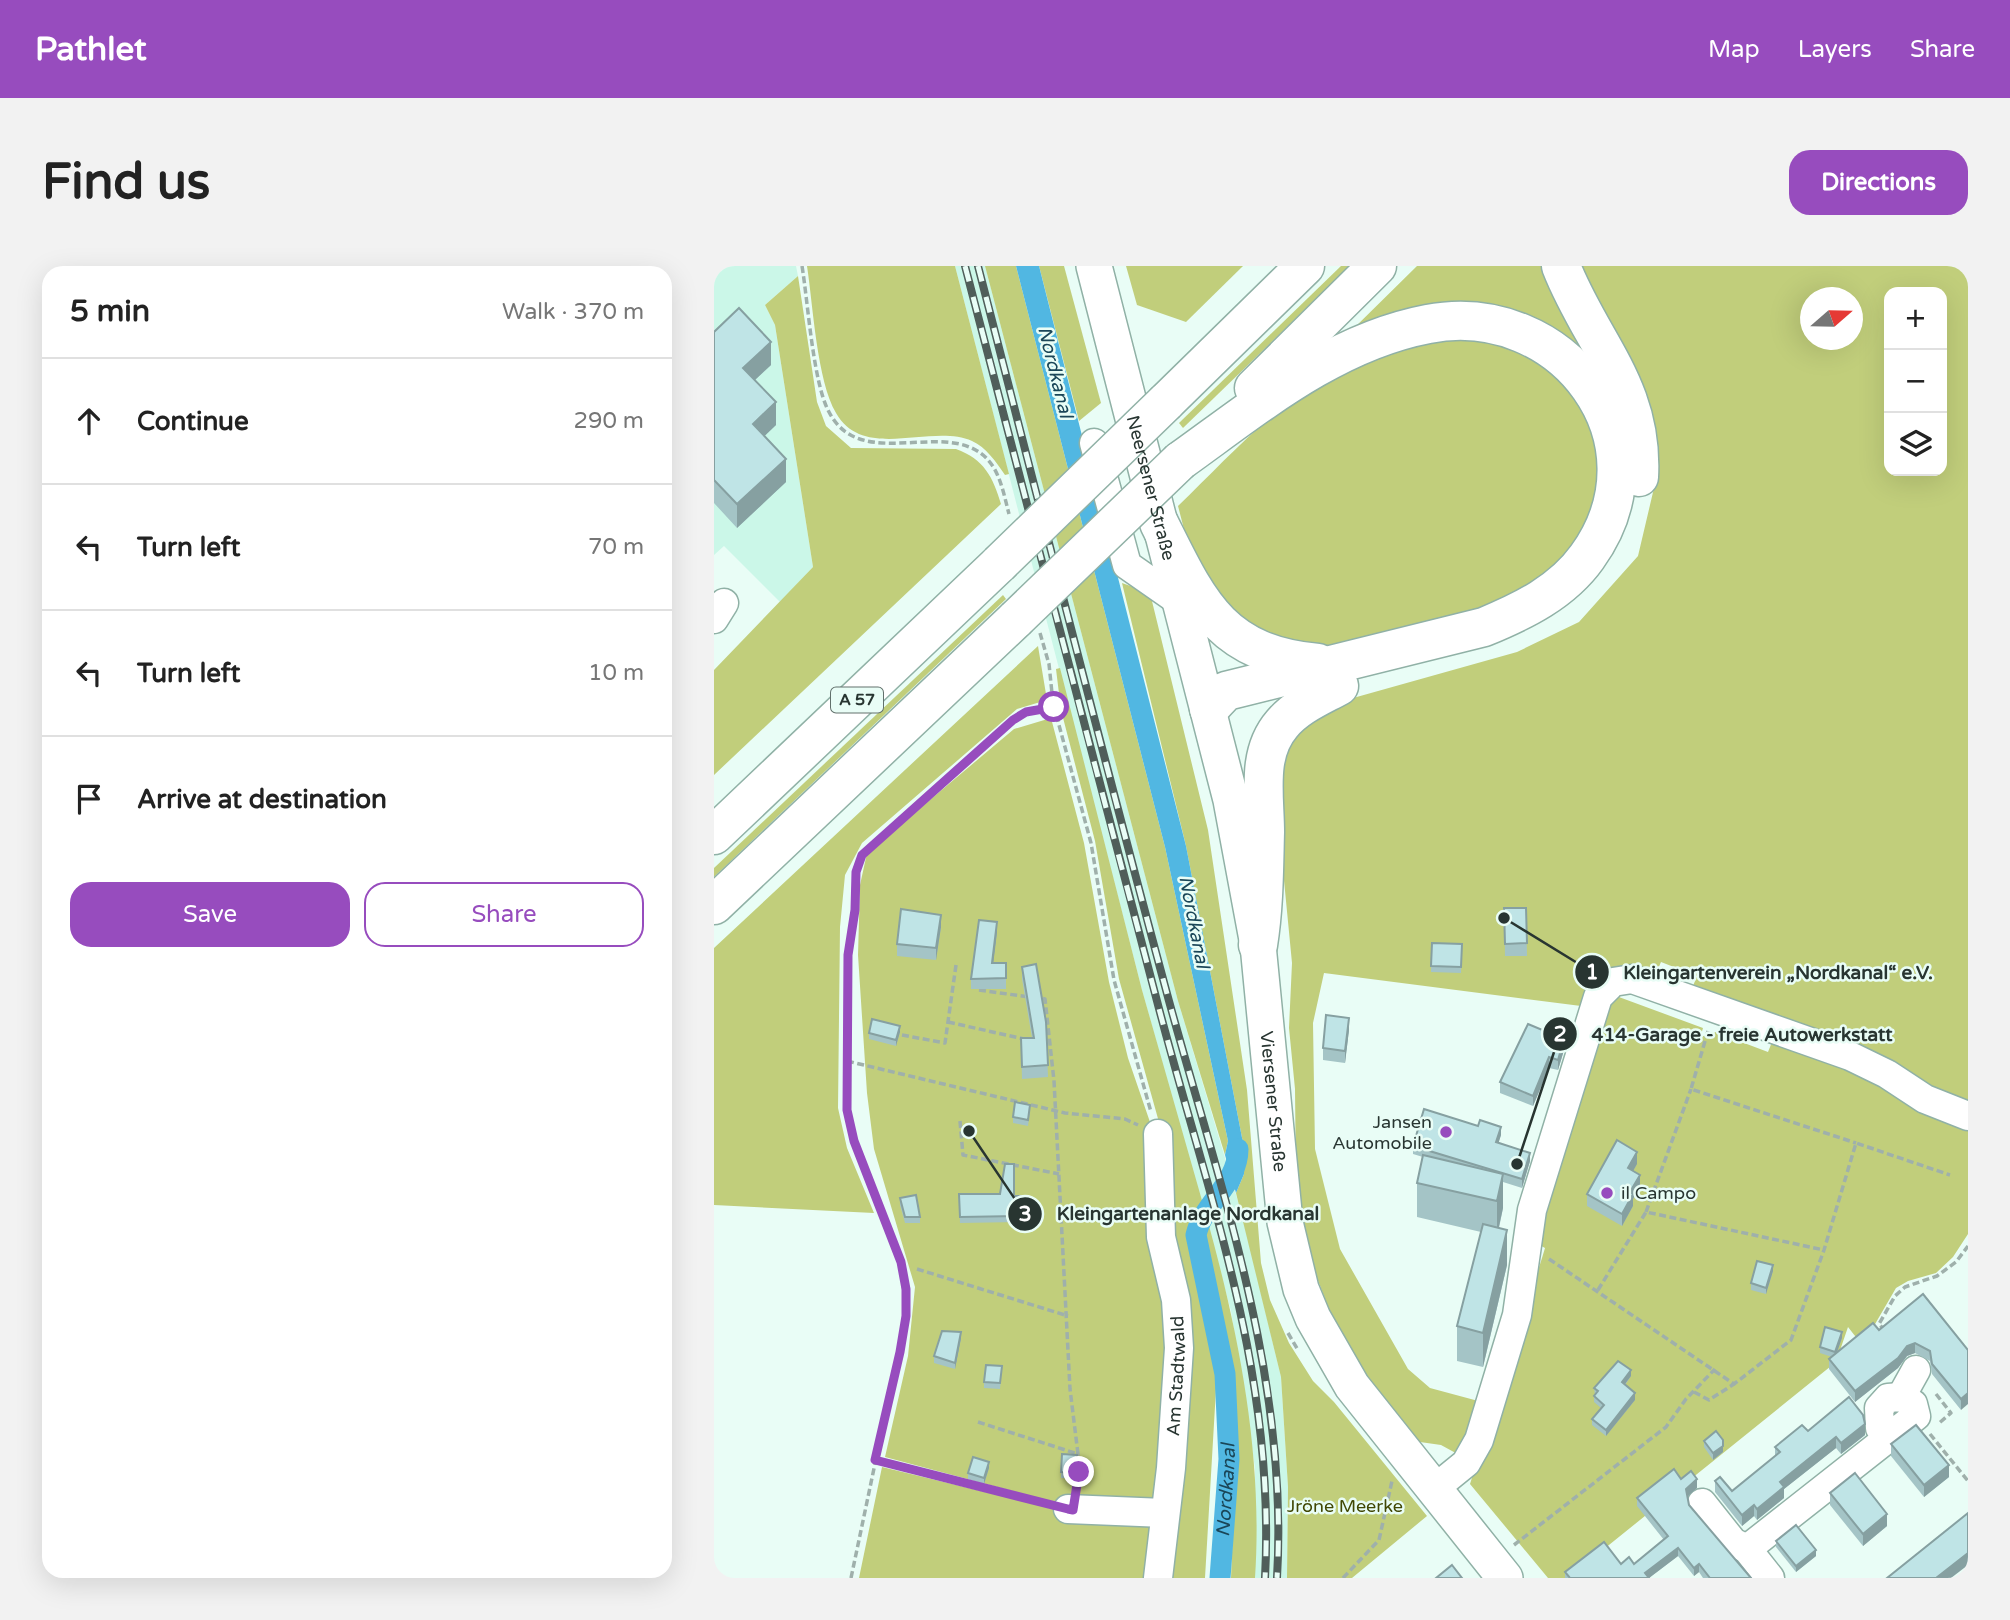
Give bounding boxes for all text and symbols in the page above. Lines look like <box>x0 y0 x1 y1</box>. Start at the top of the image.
text: Pathlet <box>35 30 147 69</box>
text: Map <box>1708 35 1760 64</box>
text: Layers <box>1798 35 1872 64</box>
text: Share <box>1910 35 1975 64</box>
button: Directions <box>1789 150 1968 215</box>
text: Find us <box>42 153 210 212</box>
north arrow <box>1800 287 1863 350</box>
map controls <box>1884 287 1947 476</box>
button: + <box>1884 287 1947 350</box>
text: 5 min <box>70 293 150 330</box>
text: Walk · 370 m <box>502 298 644 326</box>
water label: Nordkanal <box>1033 324 1078 422</box>
button: − <box>1884 350 1947 413</box>
icon: ahead <box>70 402 108 440</box>
text: Continue <box>137 406 249 437</box>
text: 290 m <box>574 407 644 435</box>
street label: Neersener Straße <box>1122 413 1180 563</box>
button: layers <box>1884 413 1947 476</box>
icon: left <box>70 528 108 566</box>
text: Turn left <box>137 532 240 563</box>
text: 70 m <box>588 533 644 561</box>
icon: left <box>70 654 108 692</box>
text: Turn left <box>137 658 240 689</box>
text: 10 m <box>588 659 644 687</box>
road number: A 57 <box>831 688 883 712</box>
route start <box>1038 691 1069 722</box>
icon: arrive <box>70 780 108 818</box>
text: Arrive at destination <box>137 784 387 815</box>
water label: Nordkanal <box>1174 874 1214 972</box>
button: Save <box>70 882 350 947</box>
button: Share <box>364 882 644 947</box>
callout: Kleingartenverein „Nordkanal“ e.V. <box>1575 952 1947 992</box>
text: 1 <box>1585 960 1599 985</box>
text: Kleingartenverein „Nordkanal“ e.V. <box>1623 962 1933 985</box>
callout: 414-Garage - freie Autowerkstatt <box>1543 1014 1907 1054</box>
text: 2 <box>1553 1022 1567 1047</box>
text: 414-Garage - freie Autowerkstatt <box>1591 1024 1893 1047</box>
street label: Viersener Straße <box>1255 1030 1291 1173</box>
place label: Jansen Automobile <box>1332 1111 1432 1154</box>
marker: Jansen Automobile <box>1438 1124 1454 1140</box>
place label: il Campo <box>1621 1182 1696 1204</box>
marker: il Campo <box>1599 1185 1615 1201</box>
callout: Kleingartenanlage Nordkanal <box>1008 1194 1333 1234</box>
text: 3 <box>1018 1202 1032 1227</box>
text: Kleingartenanlage Nordkanal <box>1057 1203 1319 1226</box>
street label: Am Stadtwald <box>1162 1315 1190 1437</box>
water label: Nordkanal <box>1212 1441 1240 1538</box>
route end <box>1063 1456 1094 1487</box>
park label: Jröne Meerke <box>1287 1495 1403 1517</box>

